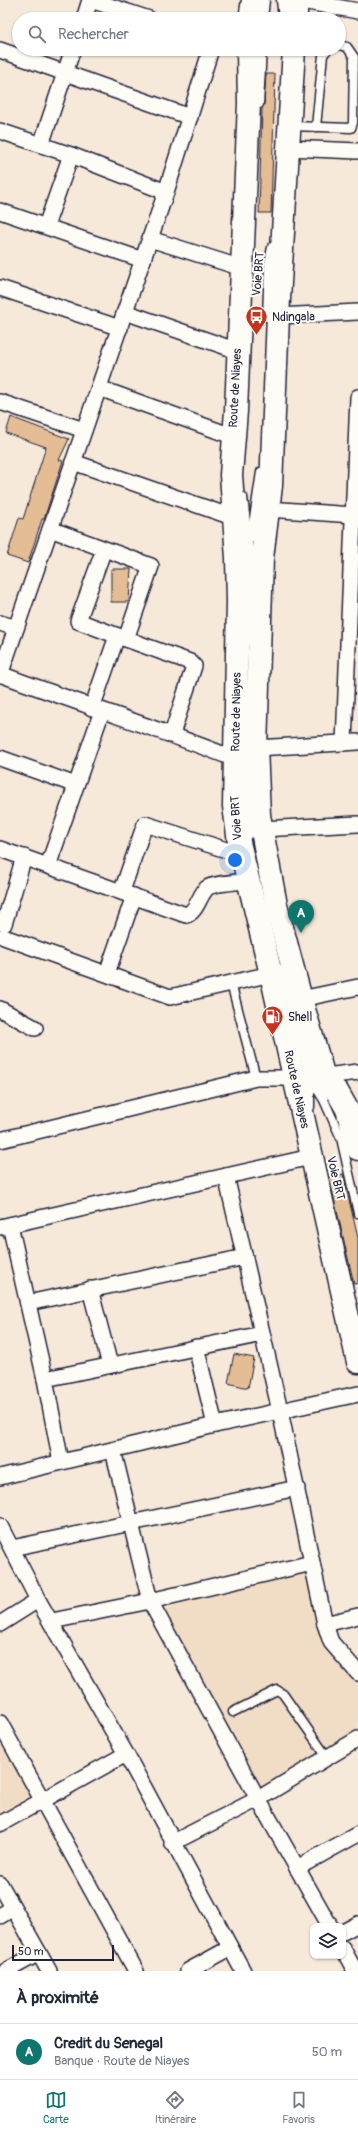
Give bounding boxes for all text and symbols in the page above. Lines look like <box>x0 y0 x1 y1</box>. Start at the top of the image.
search box <box>12 12 346 56</box>
icon: search <box>26 23 48 45</box>
text: Rechercher <box>58 25 129 44</box>
street label: Voie BRT <box>249 251 268 297</box>
bus stop icon: Ndingala <box>244 304 270 337</box>
place label: Ndingala <box>272 310 315 325</box>
street label: Route de Niayes <box>226 347 245 428</box>
street label: Route de Niayes <box>228 672 245 752</box>
street label: Voie BRT <box>227 795 246 841</box>
your location <box>225 850 245 870</box>
pin: A <box>288 900 314 933</box>
fuel station icon: Shell <box>260 1004 286 1037</box>
place label: Shell <box>288 1010 312 1025</box>
street label: Route de Niayes <box>280 1049 313 1130</box>
street label: Voie BRT <box>323 1155 348 1202</box>
map controls <box>310 1923 346 1959</box>
button: layers <box>310 1923 346 1959</box>
scale bar <box>12 1943 114 1962</box>
text: 50 m <box>18 1945 44 1958</box>
text: À proximité <box>16 1987 99 2008</box>
text: Credit du Senegal <box>54 2034 163 2053</box>
text: A <box>25 2044 33 2060</box>
text: 50 m <box>312 2044 342 2060</box>
text: Banque · Route de Niayes <box>54 2053 189 2069</box>
tab: Carte <box>43 2089 69 2126</box>
tab: Itinéraire <box>155 2089 196 2126</box>
tab: Favoris <box>282 2089 315 2126</box>

